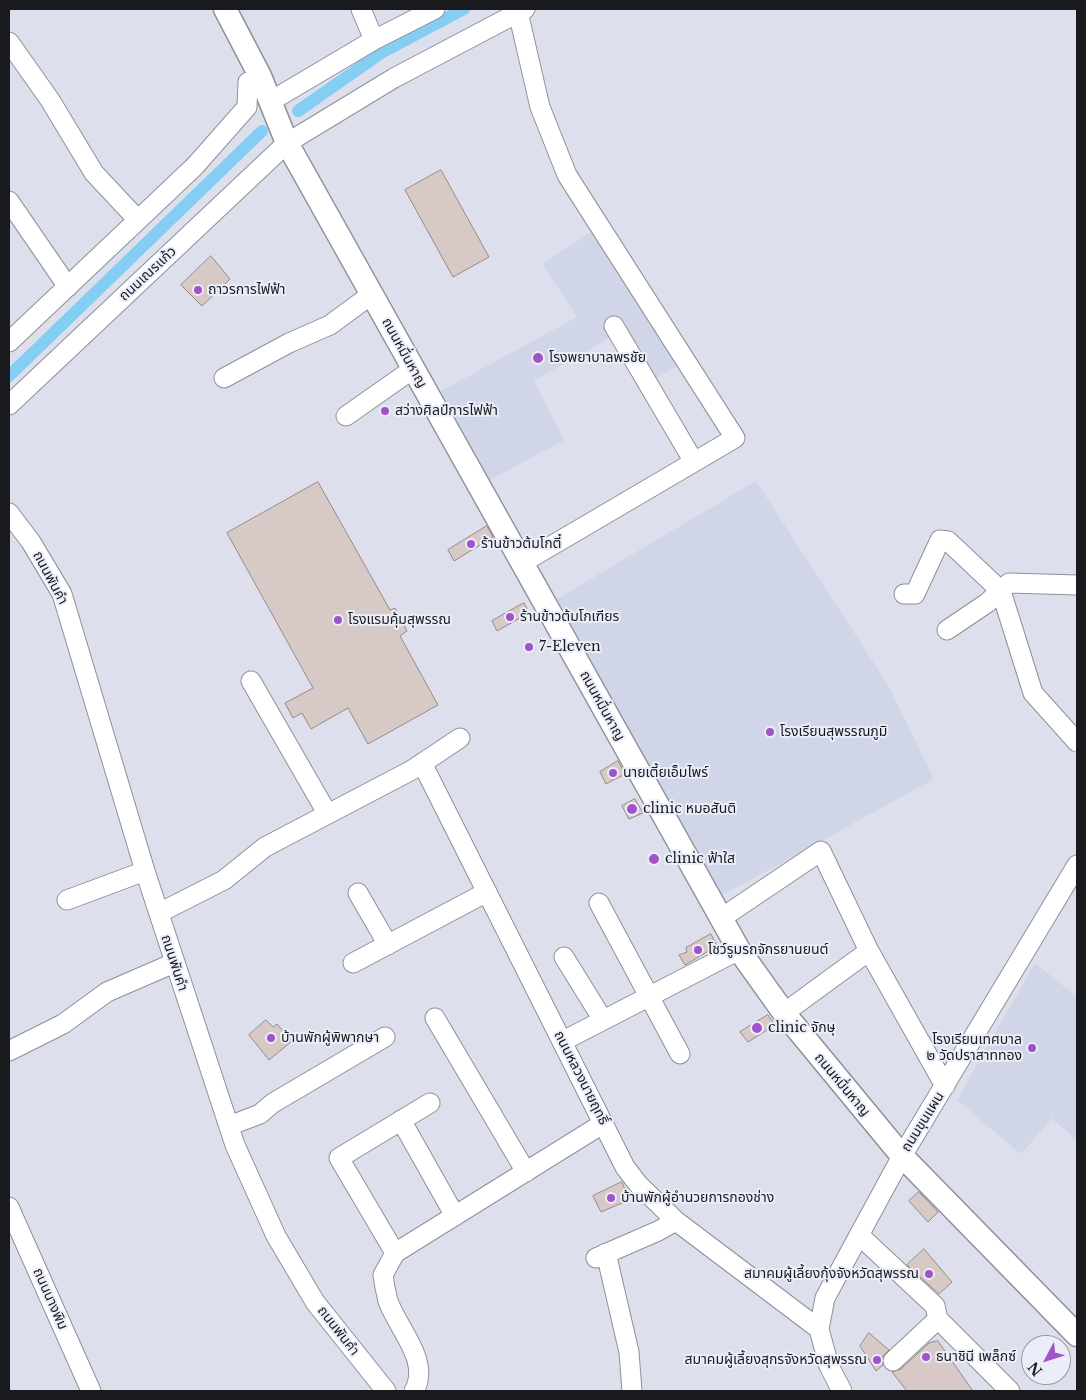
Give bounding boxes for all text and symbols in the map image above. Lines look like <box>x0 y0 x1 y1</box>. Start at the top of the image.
street label: ถนนเณรแก้ว <box>116 243 180 305</box>
place label: ถาวรการไฟฟ้า <box>208 282 286 298</box>
marker: ถาวรการไฟฟ้า <box>192 284 204 296</box>
street label: ถนนหมื่นหาญ <box>378 315 430 391</box>
place label: โรงพยาบาลพรชัย <box>549 350 646 366</box>
marker: โรงพยาบาลพรชัย <box>531 351 545 365</box>
place label: สว่างศิลป์การไฟฟ้า <box>395 403 498 419</box>
marker: สว่างศิลป์การไฟฟ้า <box>379 405 391 417</box>
place label: ร้านข้าวต้มโกตี๋ <box>481 536 561 552</box>
marker: ร้านข้าวต้มโกตี๋ <box>465 538 477 550</box>
street label: ถนนพันคำ <box>29 548 71 608</box>
place label: ร้านข้าวต้มโกเฑียร <box>520 609 619 625</box>
marker: ร้านข้าวต้มโกเฑียร <box>504 611 516 623</box>
place label: โรงแรมคุ้มสุพรรณ <box>348 612 451 628</box>
marker: โรงแรมคุ้มสุพรรณ <box>332 614 344 626</box>
place label: 7-Eleven <box>539 639 601 655</box>
marker: 7-Eleven <box>523 641 535 653</box>
street label: ถนนหมื่นหาญ <box>576 668 628 744</box>
place label: โรงเรียนสุพรรณภูมิ <box>780 724 887 740</box>
marker: โรงเรียนสุพรรณภูมิ <box>764 726 776 738</box>
place label: นายเตี้ยเอ็มไพร์ <box>623 765 708 781</box>
marker: นายเตี้ยเอ็มไพร์ <box>607 767 619 779</box>
place label: clinic หมอสันติ <box>643 801 736 817</box>
marker: clinic หมอสันติ <box>625 802 639 816</box>
place label: clinic ฟ้าใส <box>665 851 735 867</box>
marker: clinic ฟ้าใส <box>647 852 661 866</box>
street label: ถนนพันคำ <box>157 933 191 993</box>
place label: โชว์รูมรถจักรยานยนต์ <box>708 942 828 958</box>
marker: โชว์รูมรถจักรยานยนต์ <box>692 944 704 956</box>
place label: clinic จักษุ <box>768 1020 836 1036</box>
marker: clinic จักษุ <box>750 1021 764 1035</box>
street label: ถนนหลวงนายฤทธิ์ <box>550 1028 612 1128</box>
place label: บ้านพักผู้พิพากษา <box>281 1030 379 1046</box>
marker: บ้านพักผู้พิพากษา <box>265 1032 277 1044</box>
place label: โรงเรียนเทศบาล ๒ วัดปราสาททอง <box>927 1032 1022 1064</box>
marker: โรงเรียนเทศบาล ๒ วัดปราสาททอง <box>1026 1042 1038 1054</box>
street label: ถนนหมื่นหาญ <box>811 1050 873 1120</box>
street label: ถนนขุนแผน <box>898 1089 948 1155</box>
place label: บ้านพักผู้อำนวยการกองช่าง <box>621 1190 774 1206</box>
marker: บ้านพักผู้อำนวยการกองช่าง <box>605 1192 617 1204</box>
street label: ถนนนางพิม <box>29 1266 71 1332</box>
place label: สมาคมผู้เลี้ยงกุ้งจังหวัดสุพรรณ <box>744 1266 919 1282</box>
marker: สมาคมผู้เลี้ยงกุ้งจังหวัดสุพรรณ <box>923 1268 935 1280</box>
street label: ถนนพันคำ <box>313 1303 363 1359</box>
north arrow <box>1021 1335 1071 1385</box>
place label: ธนาชินี เพล็กซ์ <box>936 1349 1016 1365</box>
marker: ธนาชินี เพล็กซ์ <box>920 1351 932 1363</box>
place label: สมาคมผู้เลี้ยงสุกรจังหวัดสุพรรณ <box>685 1352 867 1368</box>
marker: สมาคมผู้เลี้ยงสุกรจังหวัดสุพรรณ <box>871 1354 883 1366</box>
text: N <box>1024 1358 1046 1380</box>

